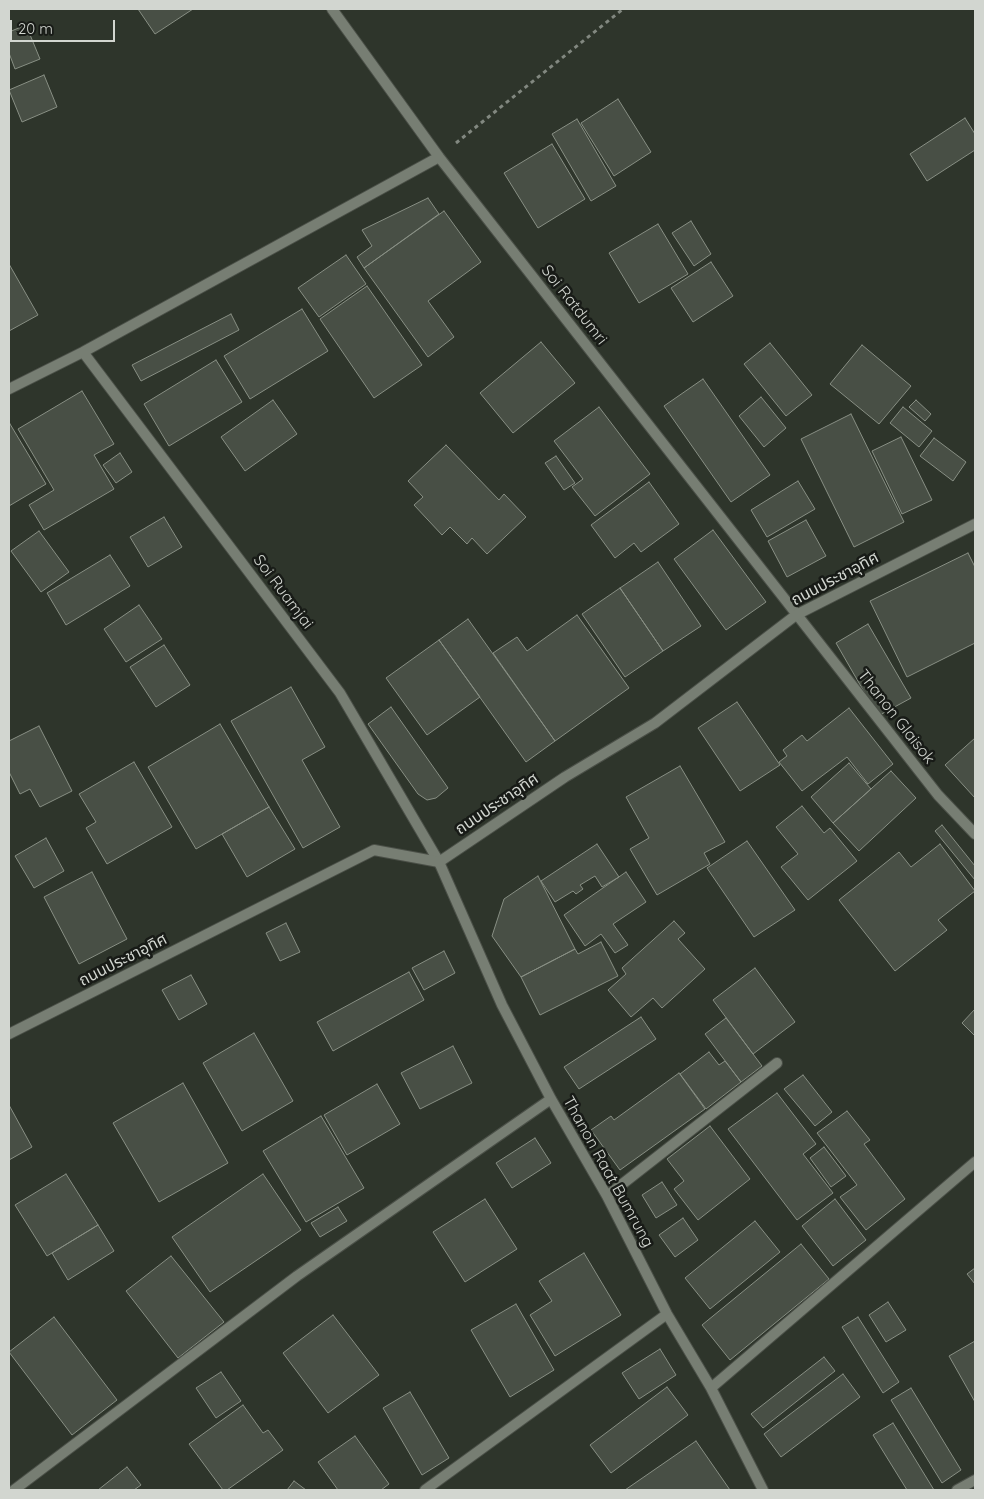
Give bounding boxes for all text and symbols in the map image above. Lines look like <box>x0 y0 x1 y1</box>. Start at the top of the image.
scale bar <box>12 10 118 42</box>
text: 20 m <box>18 19 53 38</box>
street label: Soi Ratdumri <box>537 261 611 349</box>
street label: ถนนประชาอุทิศ <box>788 548 882 610</box>
street label: Soi Ruamjai <box>249 551 317 633</box>
street label: Thanon Glaisok <box>853 666 939 768</box>
street label: ถนนประชาอุทิศ <box>452 769 542 839</box>
street label: ถนนประชาอุทิศ <box>76 930 170 990</box>
street label: Thanon Raat Bumrung <box>558 1093 658 1251</box>

